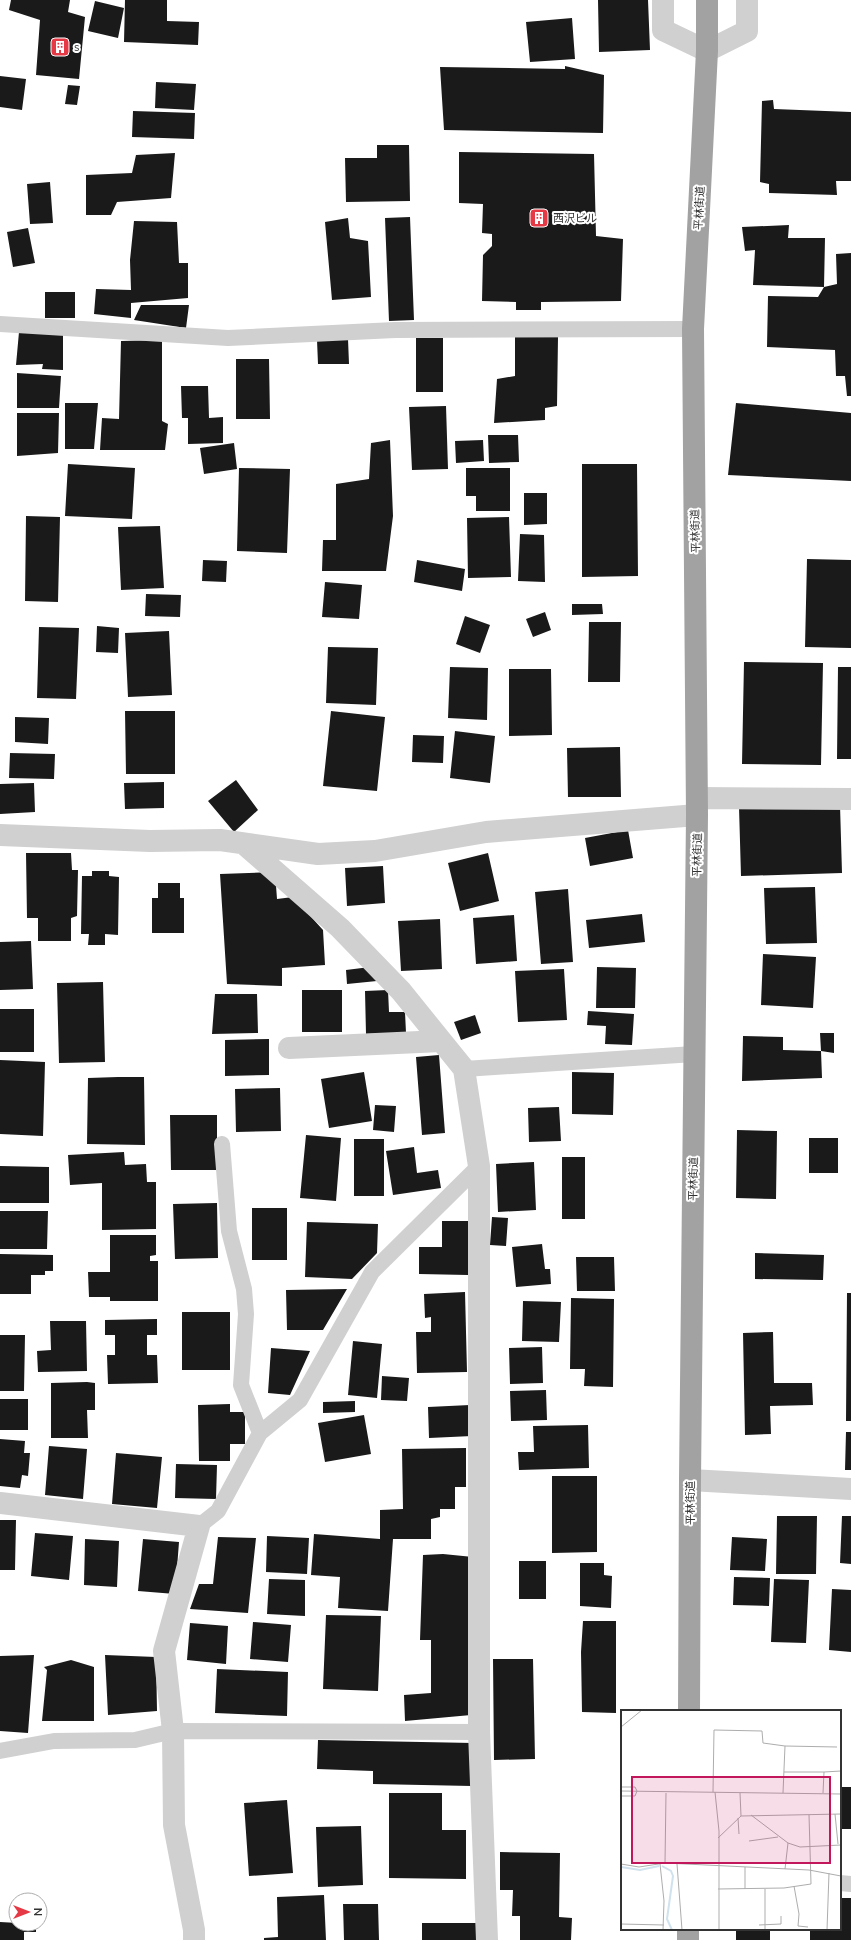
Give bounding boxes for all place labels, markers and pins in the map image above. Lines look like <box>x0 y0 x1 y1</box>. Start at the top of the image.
building icon: s <box>49 36 71 58</box>
place label: s <box>74 40 79 54</box>
building icon: 西沢ビル <box>528 207 550 229</box>
place label: 西沢ビル <box>553 211 597 225</box>

